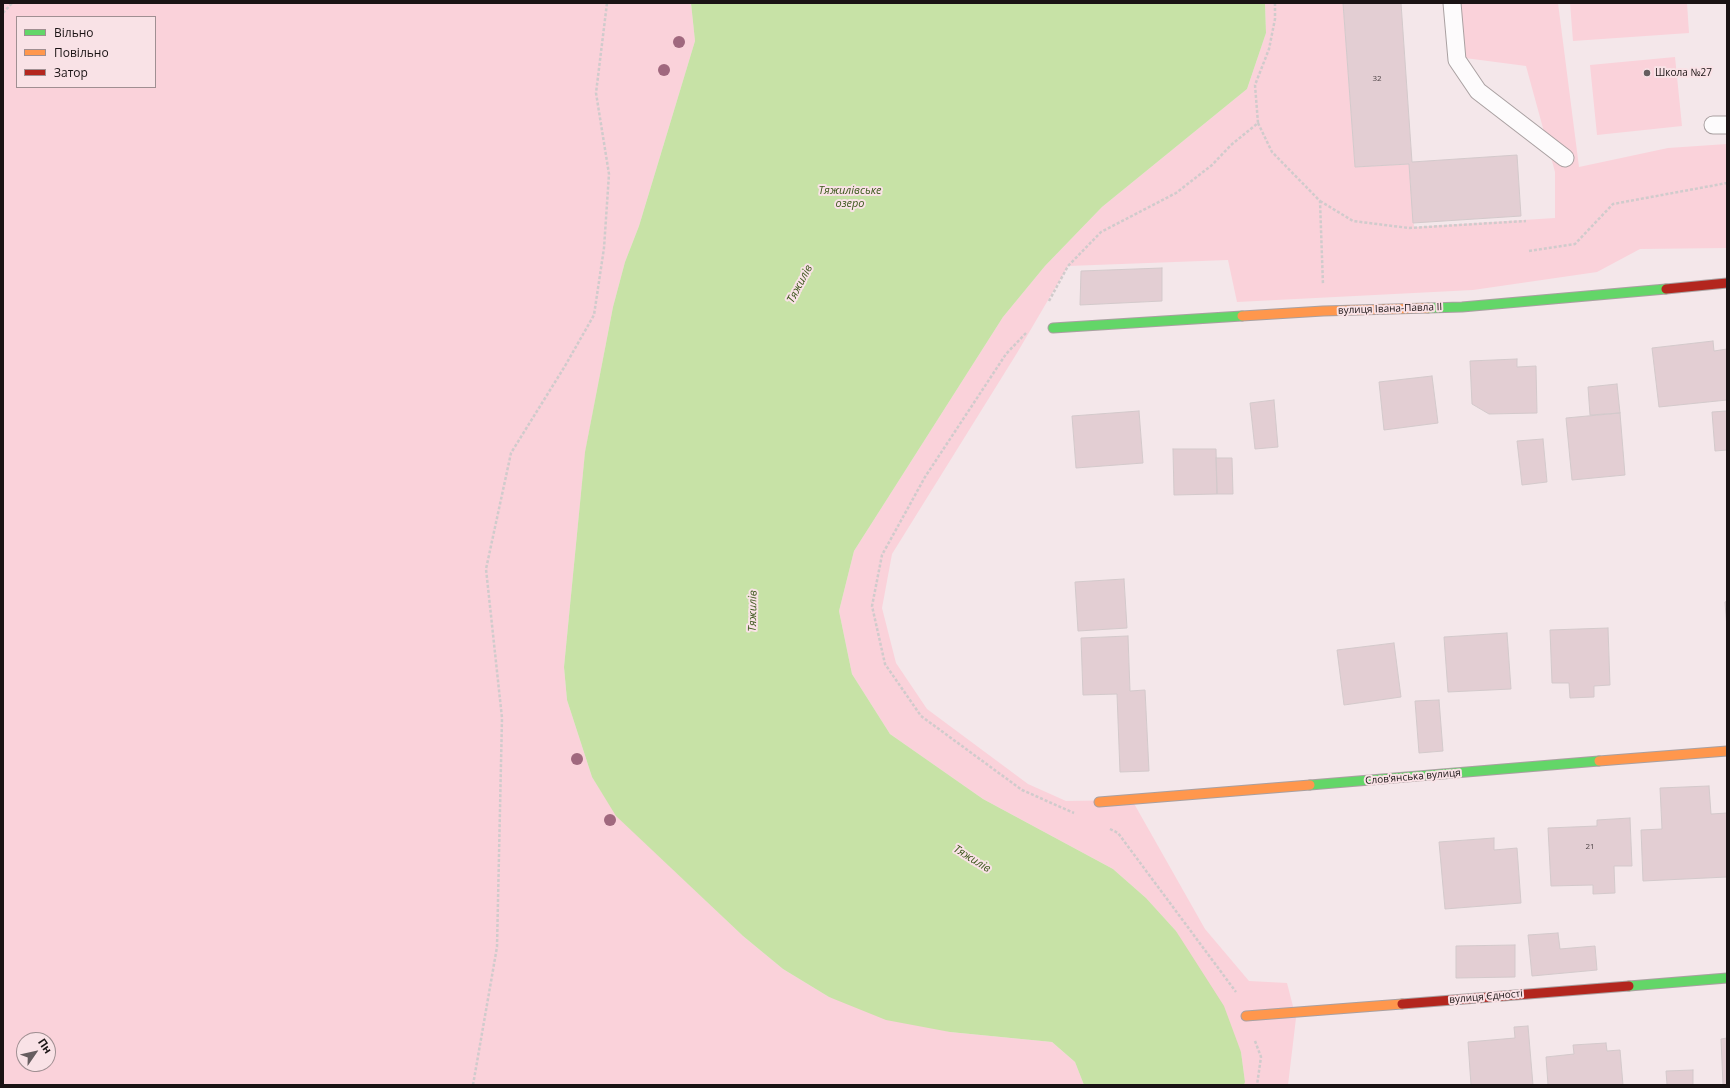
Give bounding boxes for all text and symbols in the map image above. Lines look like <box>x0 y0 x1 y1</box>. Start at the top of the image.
legend <box>16 16 156 88</box>
text: Вільно <box>54 24 94 41</box>
text: Повільно <box>54 44 109 61</box>
text: Затор <box>54 64 88 81</box>
place label: Школа №27 <box>1655 67 1712 79</box>
marker: Школа №27 <box>1642 68 1652 78</box>
house number: 32 <box>1372 74 1382 84</box>
water label: Тяжилівське озеро <box>819 184 881 210</box>
water label: Тяжилів <box>784 263 816 305</box>
street label: вулиця Івана-Павла II <box>1338 301 1442 317</box>
water label: Тяжилів <box>746 590 760 632</box>
street label: Словʼянська вулиця <box>1365 767 1461 787</box>
water label: Тяжилів <box>951 842 993 876</box>
house number: 21 <box>1585 842 1595 852</box>
street label: вулиця Єдності <box>1449 988 1523 1006</box>
north arrow <box>16 1032 56 1072</box>
text: Пн <box>35 1035 56 1056</box>

